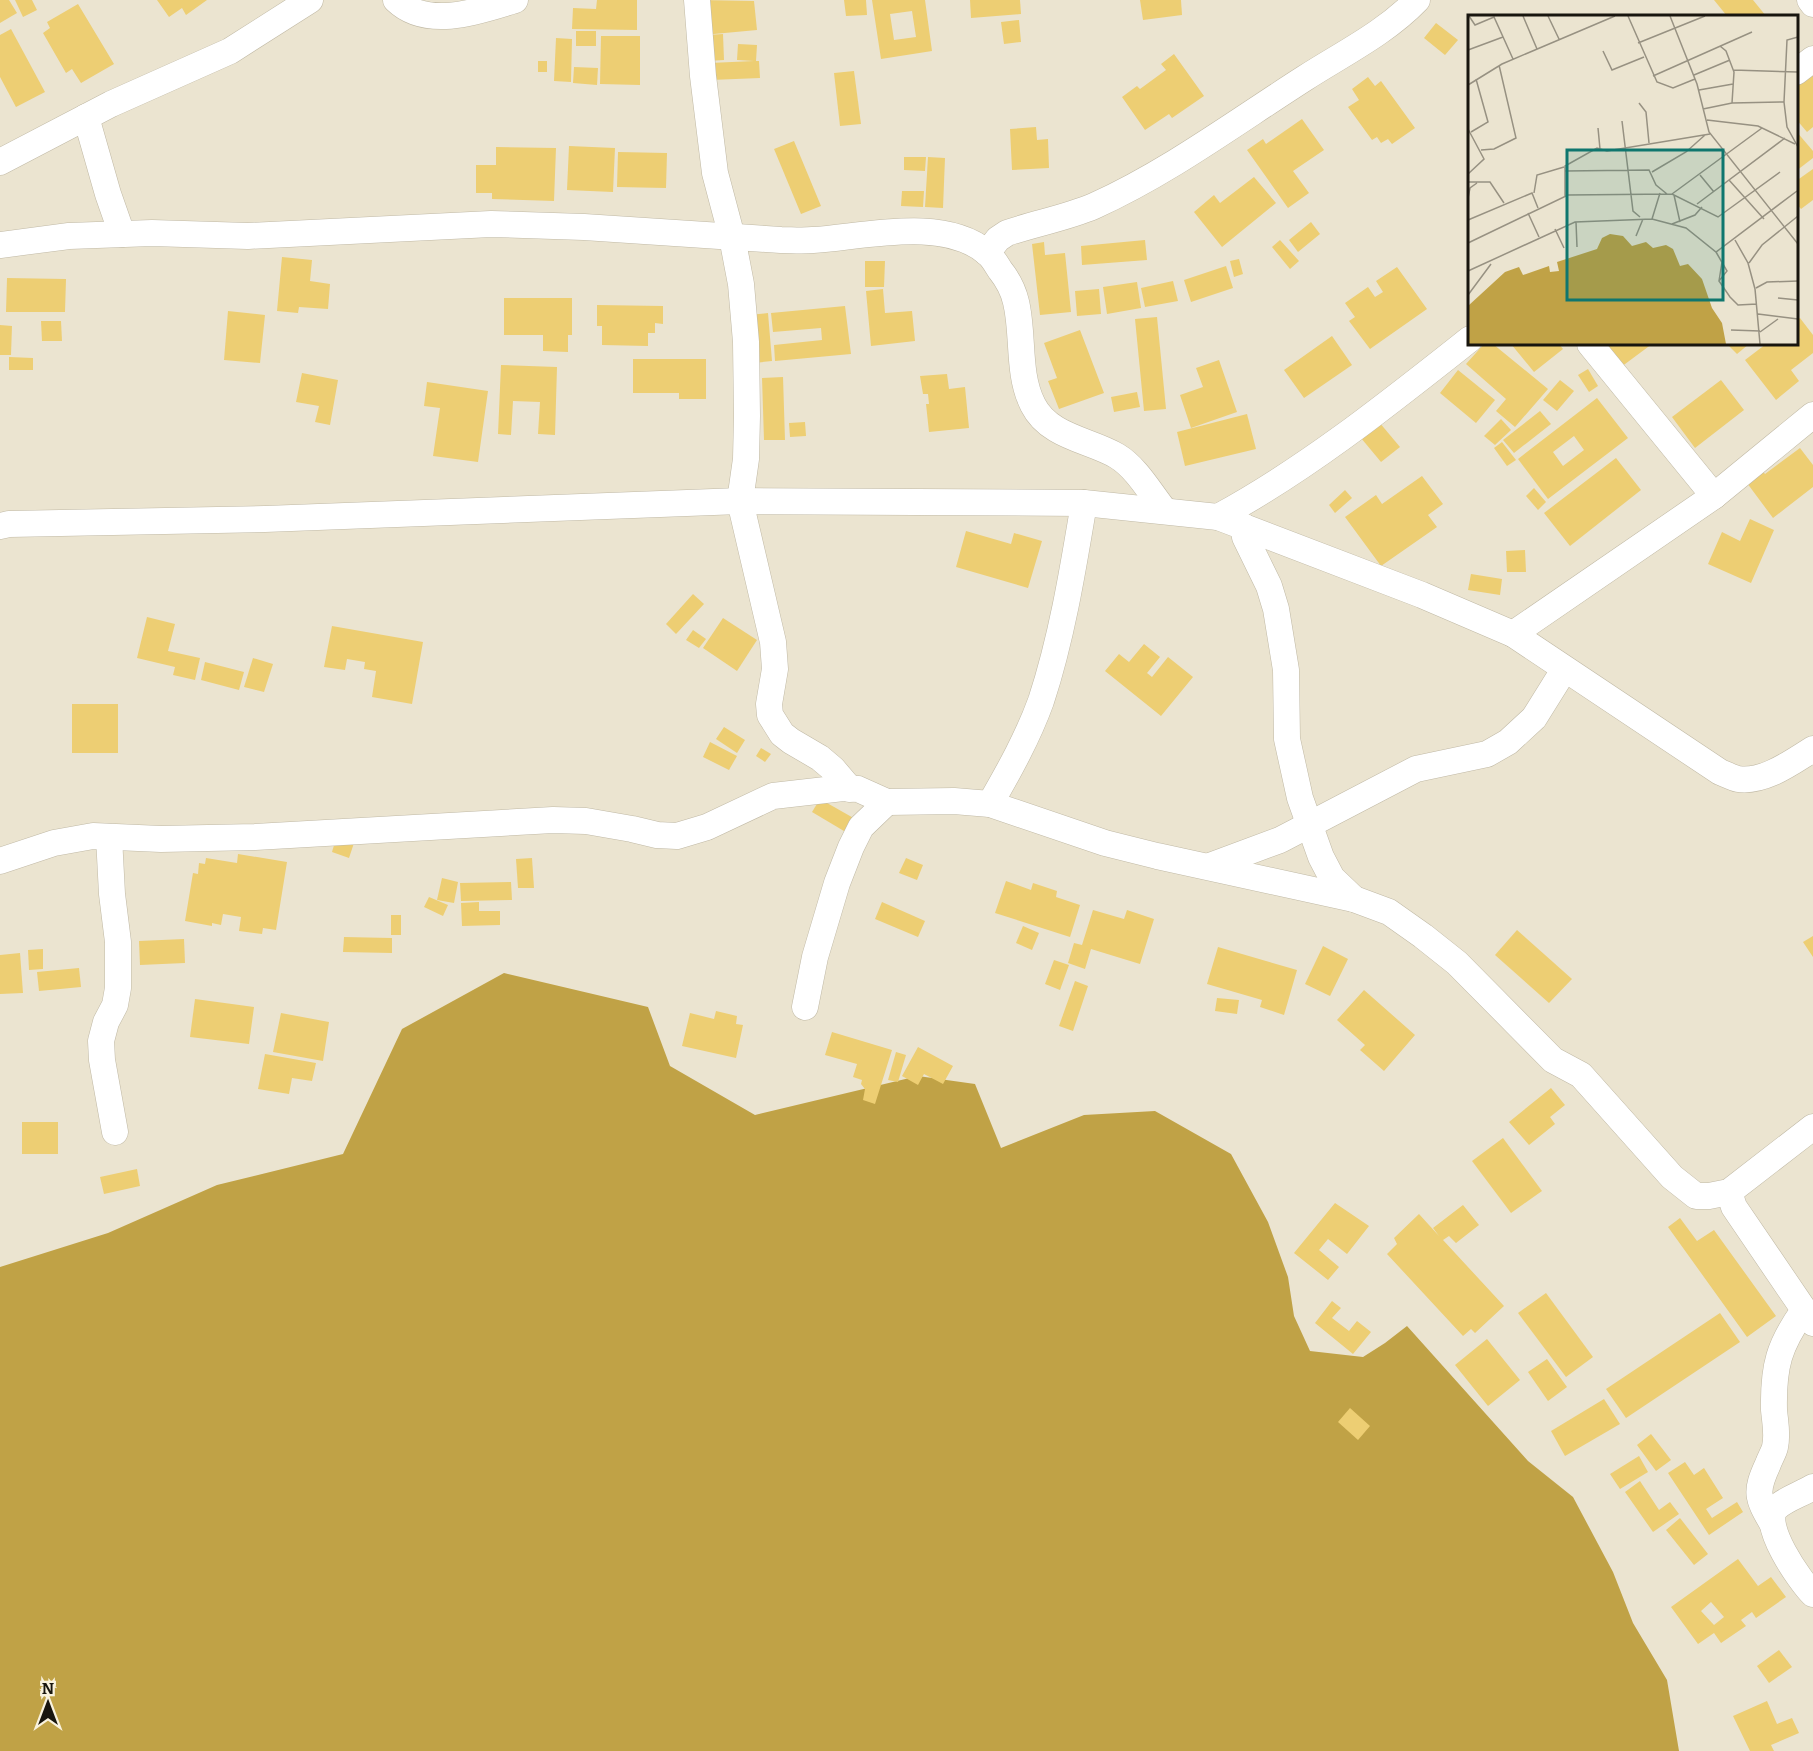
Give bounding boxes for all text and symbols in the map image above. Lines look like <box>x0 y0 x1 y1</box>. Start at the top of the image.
inset map <box>1468 15 1798 345</box>
north arrow <box>18 1673 78 1733</box>
text: N <box>42 1679 54 1698</box>

